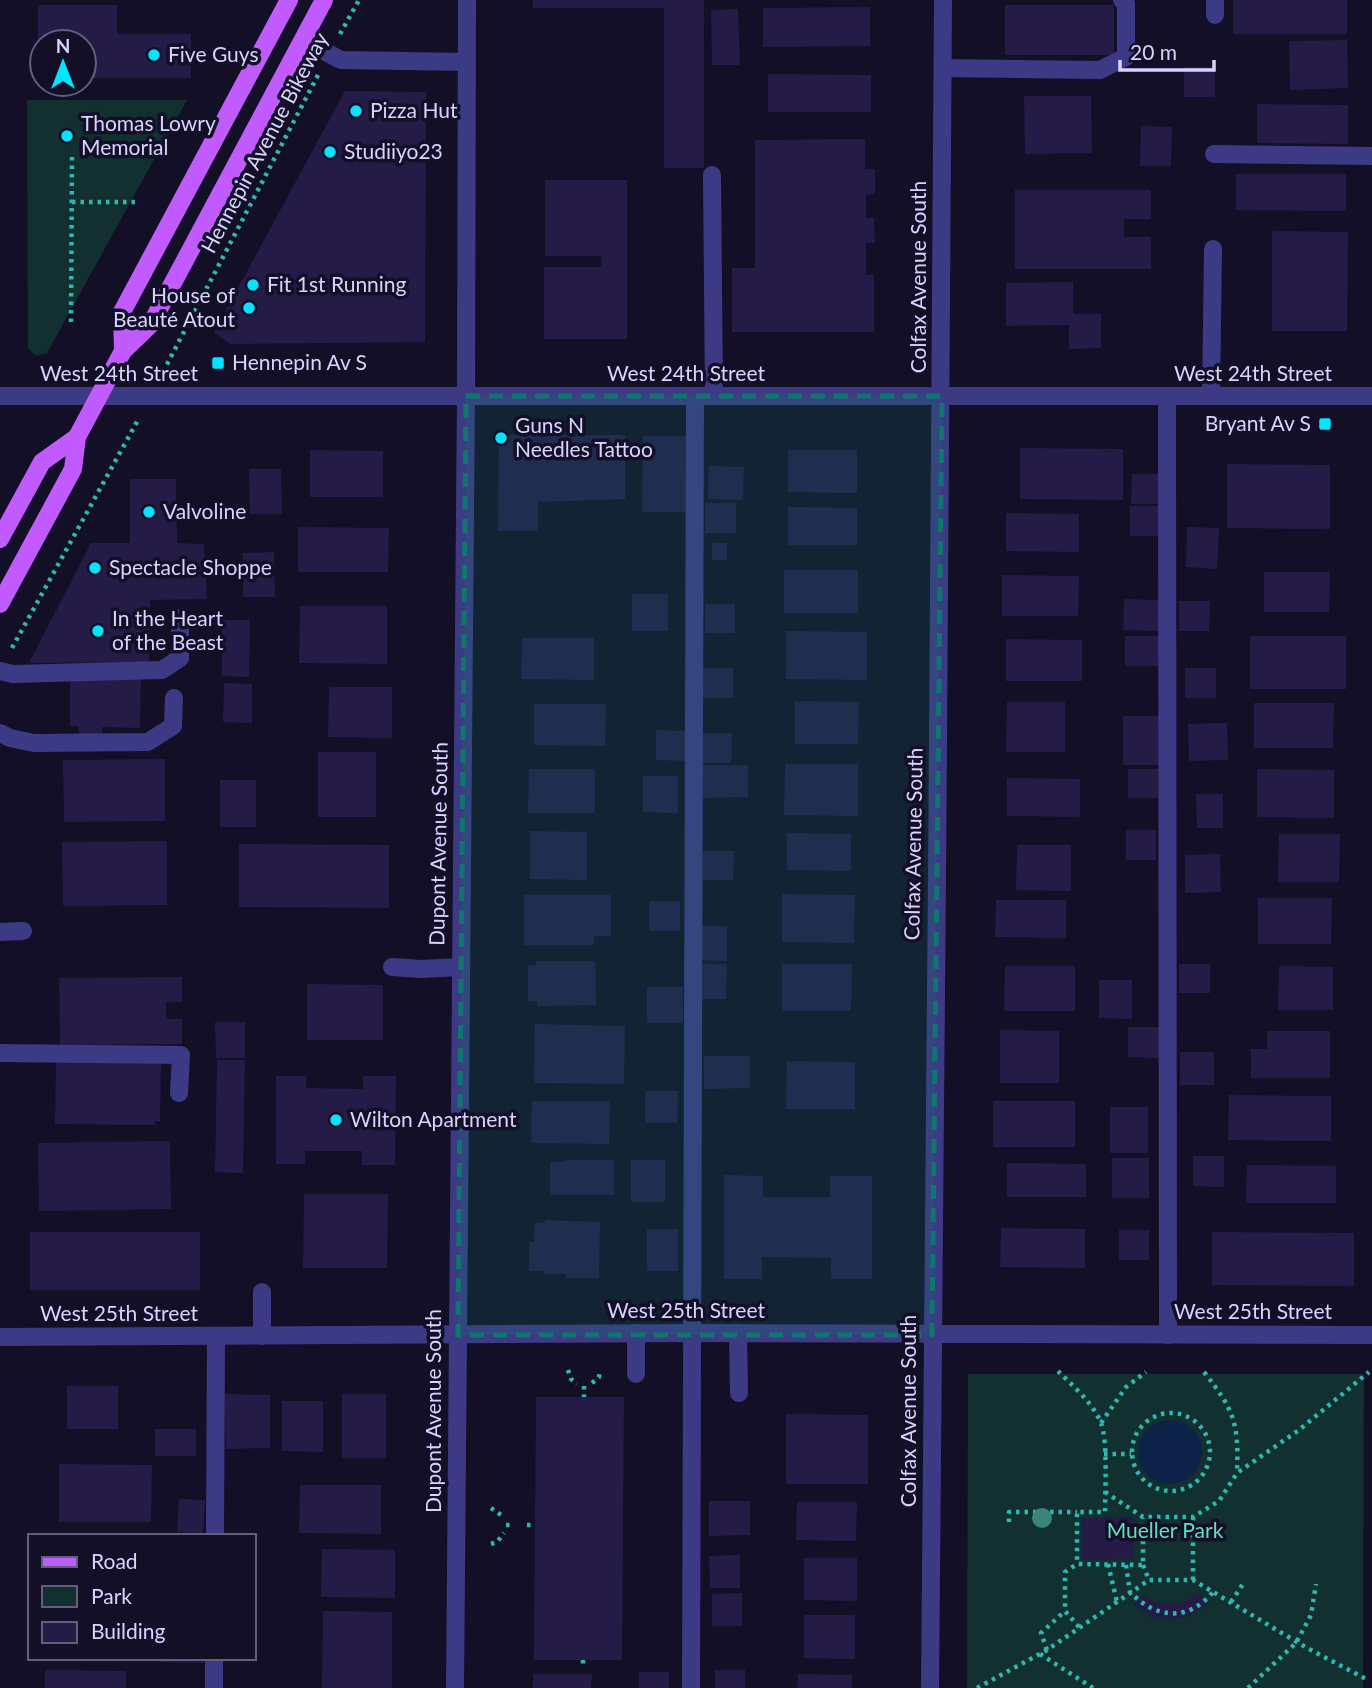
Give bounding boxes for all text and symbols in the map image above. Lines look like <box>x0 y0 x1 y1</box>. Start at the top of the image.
north arrow <box>28 28 98 98</box>
street label: Hennepin Avenue Bikeway <box>195 28 333 257</box>
scale bar <box>1120 28 1214 72</box>
text: N <box>56 34 70 57</box>
text: 20 m <box>1130 39 1177 64</box>
place label: Five Guys <box>168 41 258 66</box>
marker: Five Guys <box>146 47 162 63</box>
place label: Pizza Hut <box>370 97 458 122</box>
marker: Pizza Hut <box>348 103 364 119</box>
place label: Thomas Lowry Memorial <box>81 110 216 159</box>
marker: Thomas Lowry Memorial <box>59 128 75 144</box>
place label: Studiiyo23 <box>344 138 443 163</box>
marker: Studiiyo23 <box>322 144 338 160</box>
street label: Colfax Avenue South <box>905 181 930 373</box>
place label: Fit 1st Running <box>267 271 407 296</box>
marker: Fit 1st Running <box>245 277 261 293</box>
place label: House of Beauté Atout <box>113 282 236 331</box>
marker: House of Beauté Atout <box>241 300 257 316</box>
place label: Hennepin Av S <box>232 349 367 374</box>
marker: Hennepin Av S <box>210 355 226 371</box>
street label: West 24th Street <box>40 360 198 385</box>
street label: West 24th Street <box>607 360 765 385</box>
street label: West 24th Street <box>1174 360 1332 385</box>
place label: Bryant Av S <box>1205 410 1311 435</box>
place label: Guns N Needles Tattoo <box>515 412 653 461</box>
marker: Bryant Av S <box>1317 416 1333 432</box>
marker: Guns N Needles Tattoo <box>493 430 509 446</box>
place label: Valvoline <box>163 498 246 523</box>
marker: Valvoline <box>141 504 157 520</box>
place label: Spectacle Shoppe <box>109 554 272 579</box>
marker: Spectacle Shoppe <box>87 560 103 576</box>
place label: In the Heart of the Beast <box>112 605 224 654</box>
marker: In the Heart of the Beast <box>90 623 106 639</box>
street label: Dupont Avenue South <box>423 742 452 946</box>
street label: Colfax Avenue South <box>898 747 927 940</box>
place label: Wilton Apartment <box>350 1106 517 1131</box>
marker: Wilton Apartment <box>328 1112 344 1128</box>
street label: West 25th Street <box>607 1297 765 1322</box>
street label: West 25th Street <box>1174 1298 1332 1323</box>
street label: West 25th Street <box>40 1300 198 1325</box>
street label: Dupont Avenue South <box>420 1309 445 1513</box>
street label: Colfax Avenue South <box>895 1315 920 1507</box>
park label: Mueller Park <box>1107 1517 1224 1542</box>
legend <box>28 1534 256 1660</box>
text: Road <box>91 1548 138 1573</box>
text: Park <box>91 1583 132 1608</box>
text: Building <box>91 1618 166 1643</box>

